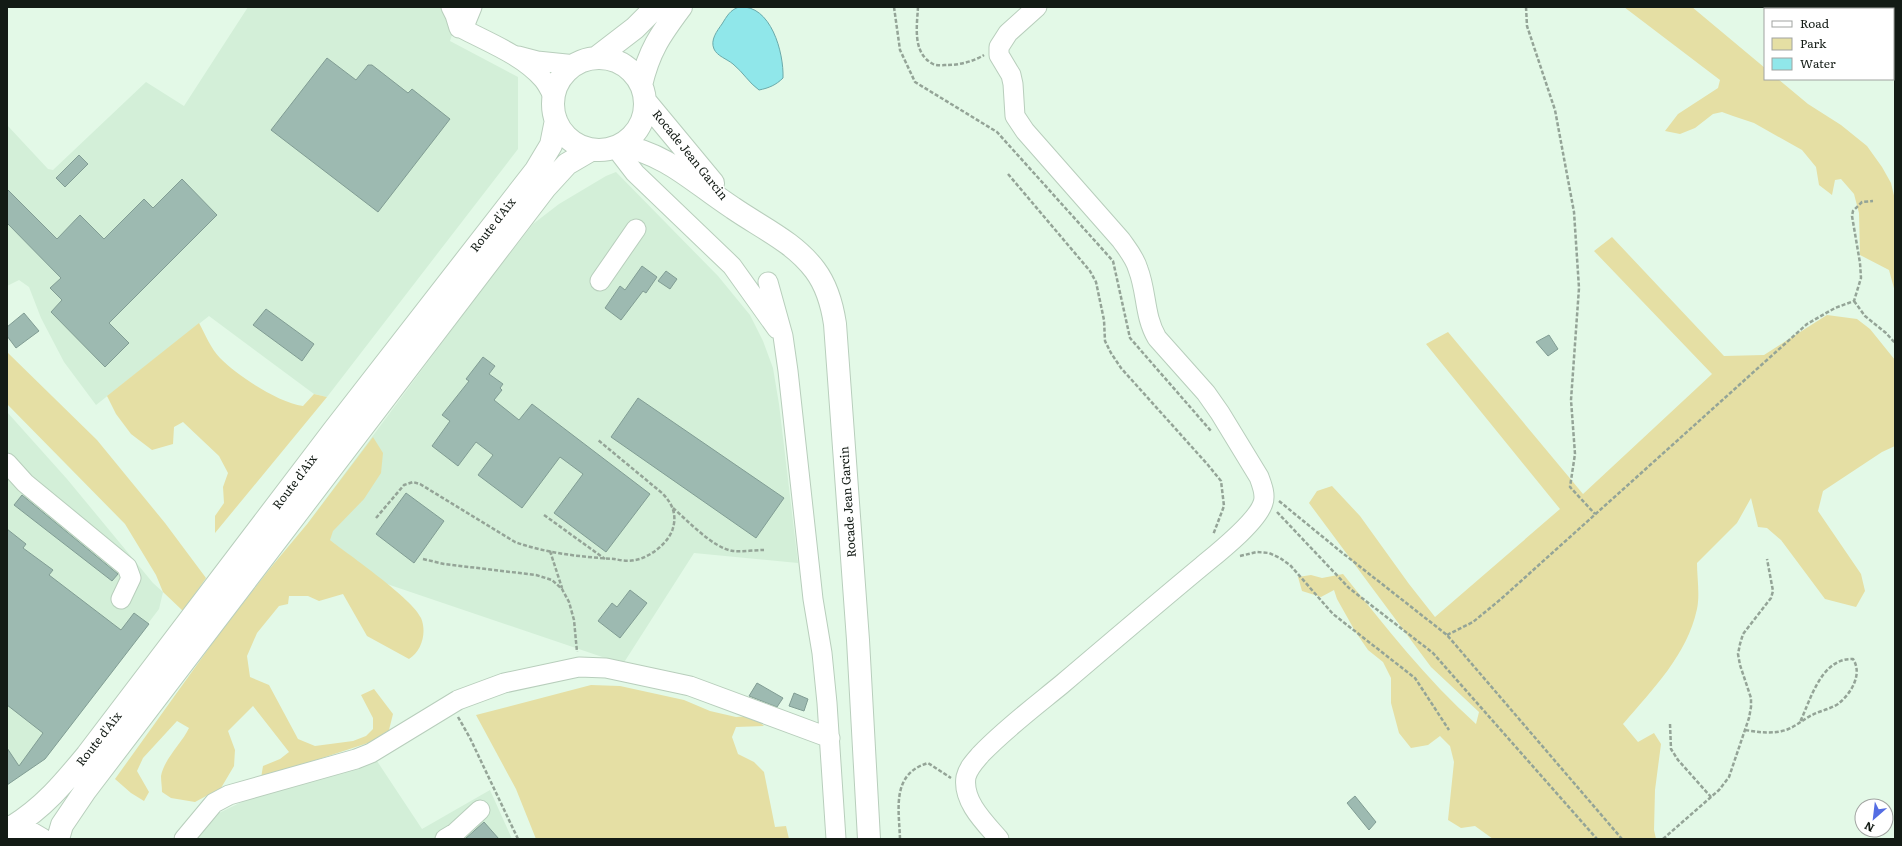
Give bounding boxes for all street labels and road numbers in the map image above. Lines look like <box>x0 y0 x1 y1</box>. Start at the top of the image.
street label: Rocade Jean Garcin <box>649 105 733 203</box>
street label: Route d'Aix <box>465 193 519 255</box>
street label: Rocade Jean Garcin <box>834 446 860 558</box>
street label: Route d'Aix <box>268 450 321 513</box>
street label: Route d'Aix <box>71 707 125 769</box>

